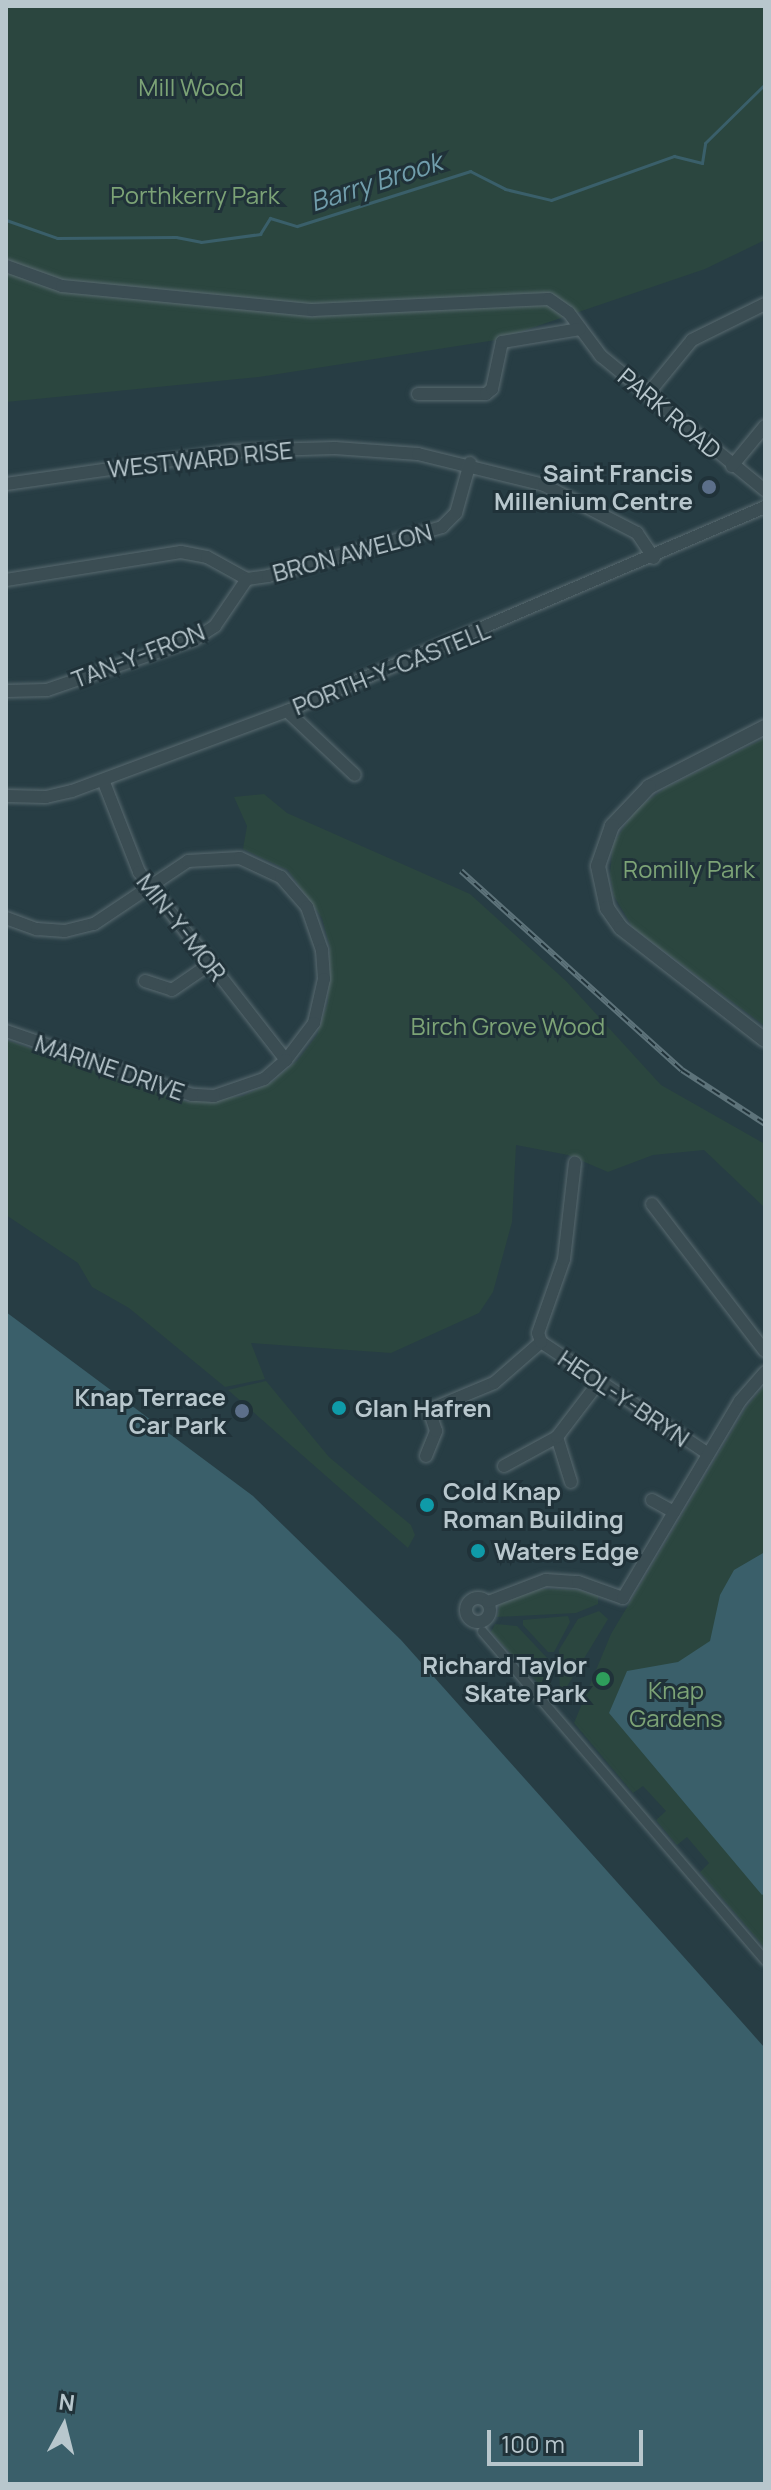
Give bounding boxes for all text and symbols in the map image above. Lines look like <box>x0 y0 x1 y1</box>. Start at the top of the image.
park label: Mill Wood <box>138 73 244 101</box>
water label: Barry Brook <box>306 146 446 218</box>
park label: Porthkerry Park <box>110 181 280 209</box>
street label: PARK ROAD <box>612 361 728 465</box>
street label: WESTWARD RISE <box>106 435 294 483</box>
place label: Saint Francis Millenium Centre <box>494 459 693 515</box>
marker: Saint Francis Millenium Centre <box>700 478 718 496</box>
street label: BRON AWELON <box>269 517 435 587</box>
street label: PORTH-Y-CASTELL <box>288 615 494 721</box>
street label: TAN-Y-FRON <box>67 616 209 694</box>
park label: Romilly Park <box>623 855 755 883</box>
street label: MIN-Y-MOR <box>131 868 233 986</box>
park label: Birch Grove Wood <box>411 1012 605 1040</box>
street label: MARINE DRIVE <box>32 1028 188 1106</box>
street label: HEOL-Y-BRYN <box>553 1344 695 1452</box>
place label: Knap Terrace Car Park <box>74 1383 226 1439</box>
place label: Glan Hafren <box>355 1394 492 1422</box>
marker: Glan Hafren <box>330 1399 348 1417</box>
marker: Knap Terrace Car Park <box>233 1402 251 1420</box>
place label: Cold Knap Roman Building <box>443 1477 624 1533</box>
marker: Cold Knap Roman Building <box>418 1496 436 1514</box>
place label: Waters Edge <box>494 1537 639 1565</box>
marker: Waters Edge <box>469 1542 487 1560</box>
place label: Richard Taylor Skate Park <box>422 1651 587 1707</box>
marker: Richard Taylor Skate Park <box>594 1670 612 1688</box>
park label: Knap Gardens <box>629 1676 723 1732</box>
north arrow <box>24 2386 104 2466</box>
text: N <box>57 2386 77 2418</box>
scale bar <box>491 2414 647 2464</box>
text: 100 m <box>501 2427 565 2460</box>

